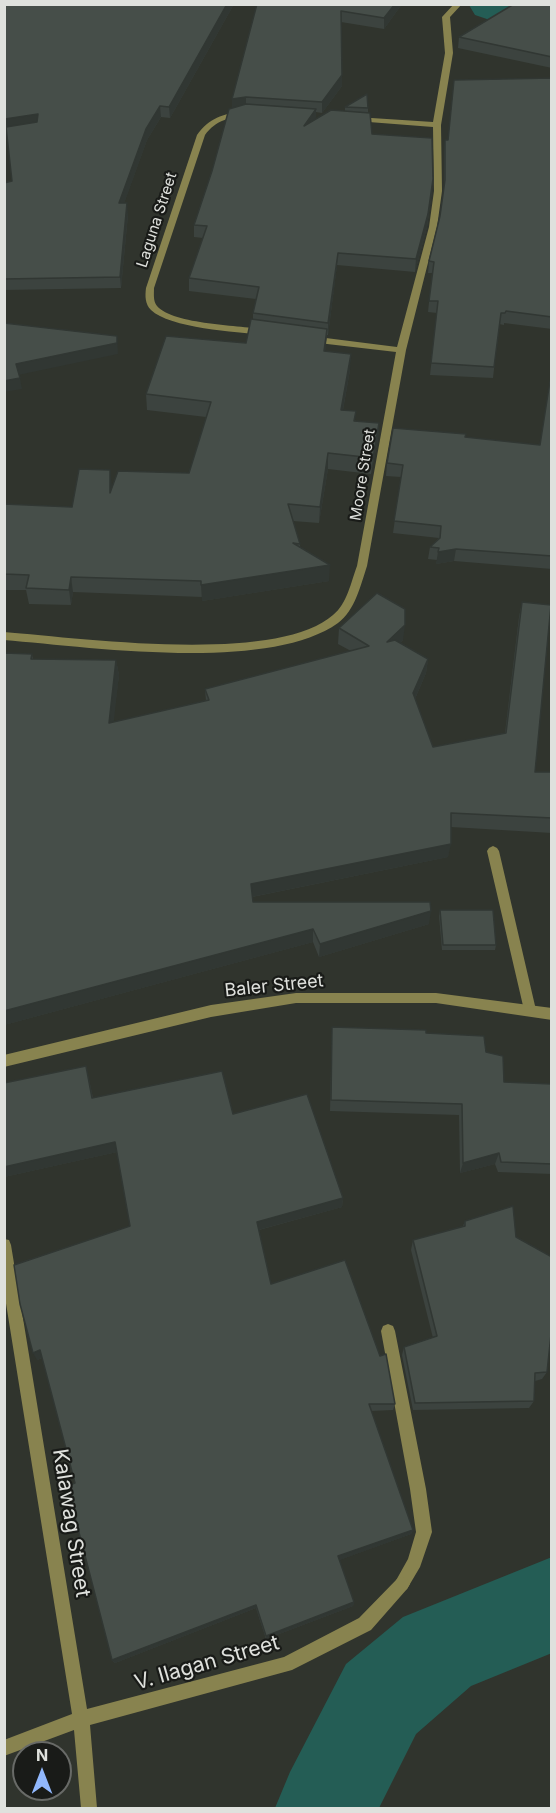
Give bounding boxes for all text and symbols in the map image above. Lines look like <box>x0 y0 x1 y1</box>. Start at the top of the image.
street label: Laguna Street <box>133 170 181 270</box>
street label: Moore Street <box>347 428 379 522</box>
street label: Baler Street <box>223 970 325 1002</box>
street label: Kalawag Street <box>47 1447 95 1599</box>
street label: V. Ilagan Street <box>132 1630 282 1696</box>
north arrow <box>12 1741 72 1801</box>
text: N <box>36 1745 48 1765</box>

